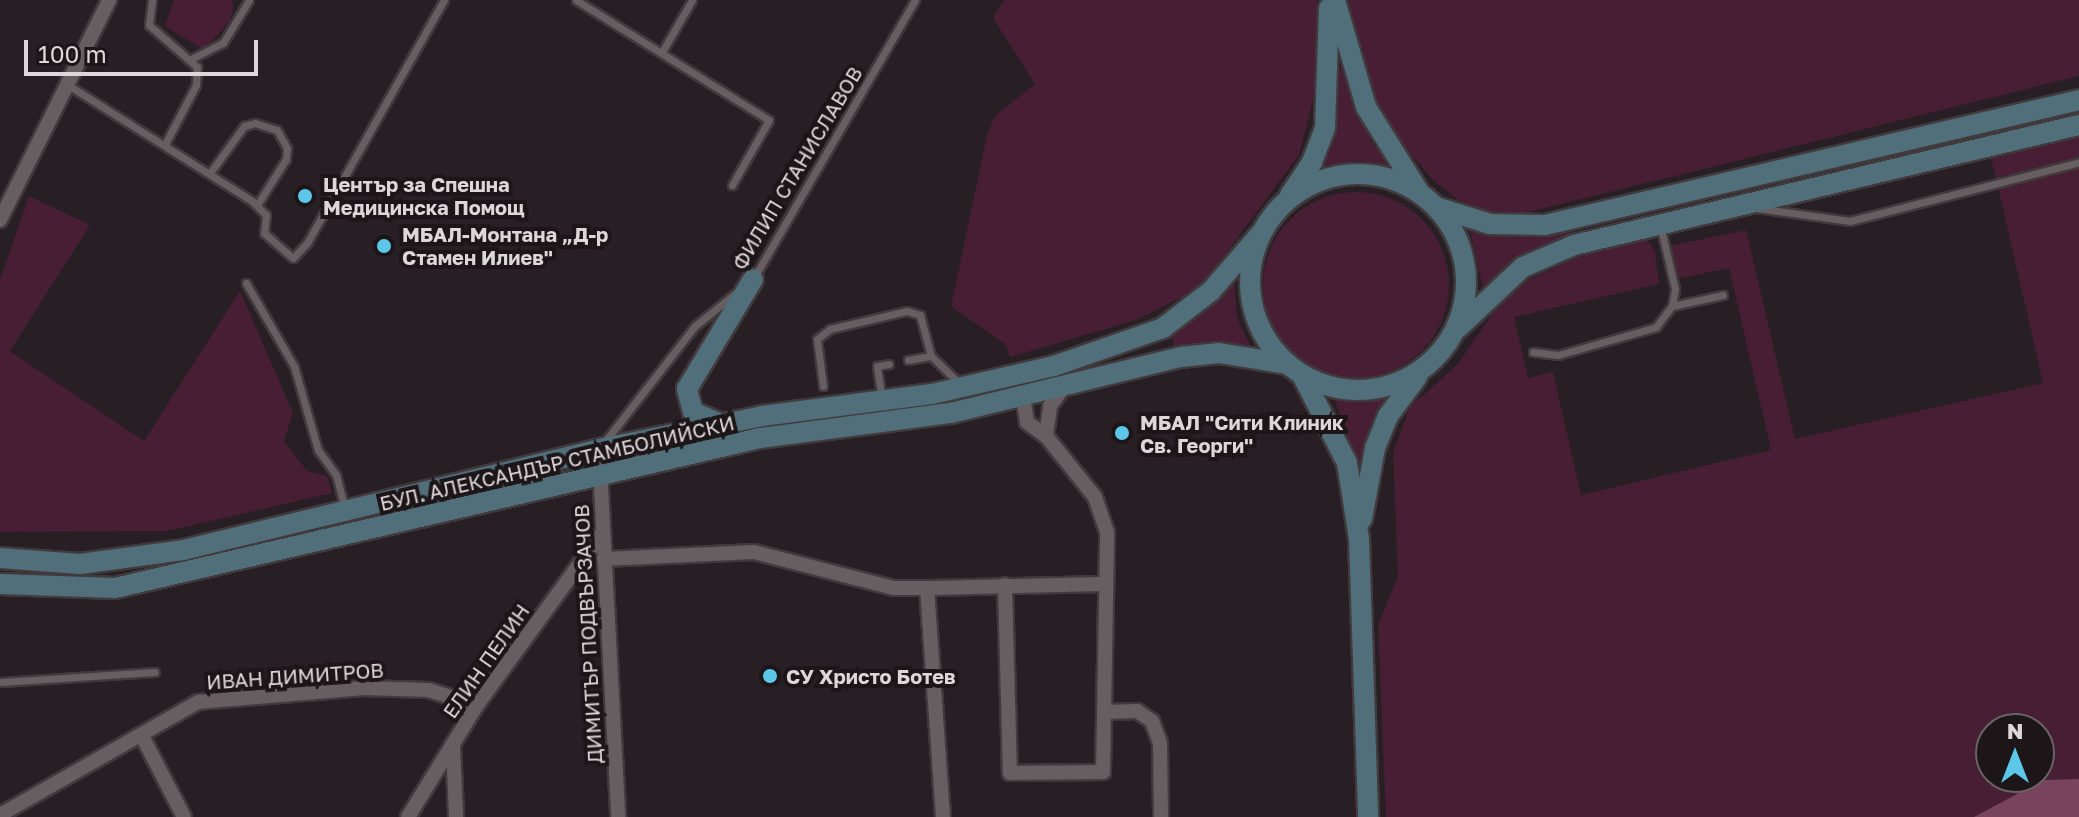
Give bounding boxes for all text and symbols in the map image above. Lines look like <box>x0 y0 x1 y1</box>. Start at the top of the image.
scale bar <box>28 24 262 74</box>
text: 100 m <box>38 39 107 68</box>
street label: ФИЛИП СТАНИСЛАВОВ <box>727 62 867 274</box>
place label: Център за Спешна Медицинска Помощ <box>323 172 525 219</box>
marker: Център за Спешна Медицинска Помощ <box>294 185 316 207</box>
place label: МБАЛ-Монтана „Д-р Стамен Илиев" <box>402 222 608 269</box>
marker: МБАЛ-Монтана „Д-р Стамен Илиев" <box>373 235 395 257</box>
street label: БУЛ. АЛЕКСАНДЪР СТАМБОЛИЙСКИ <box>377 410 737 516</box>
place label: МБАЛ "Сити Клиник Св. Георги" <box>1140 410 1344 457</box>
marker: МБАЛ "Сити Клиник Св. Георги" <box>1111 422 1133 444</box>
street label: ДИМИТЪР ПОДВЪРЗАЧОВ <box>569 504 607 764</box>
street label: ЕЛИН ПЕЛИН <box>438 599 534 723</box>
street label: ИВАН ДИМИТРОВ <box>206 658 384 694</box>
place label: СУ Христо Ботев <box>786 664 956 688</box>
marker: СУ Христо Ботев <box>761 667 779 685</box>
north arrow <box>1975 713 2055 793</box>
text: N <box>2007 717 2023 744</box>

